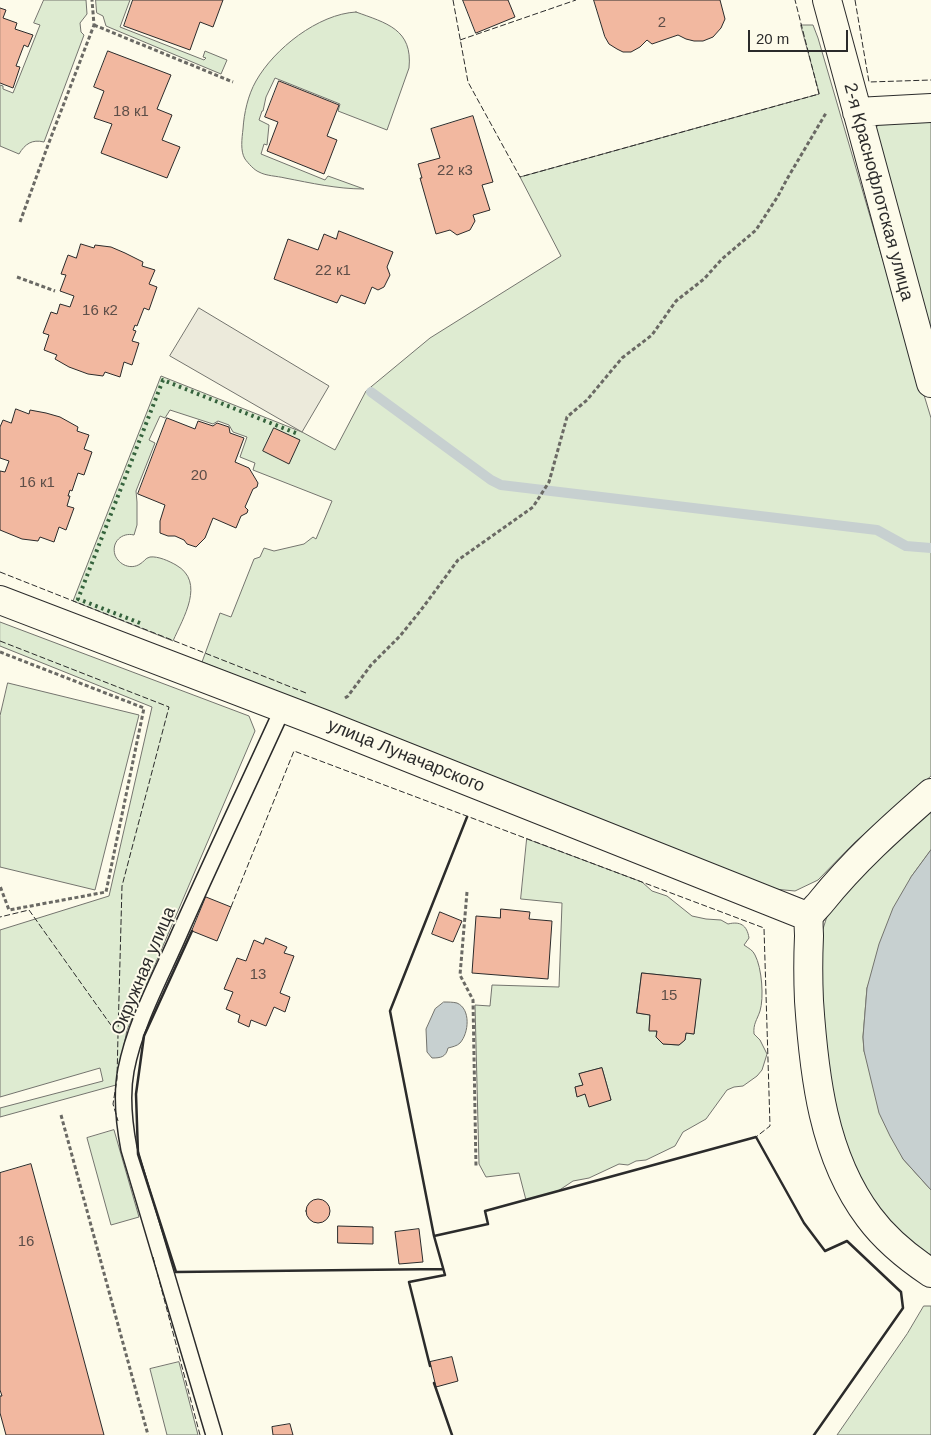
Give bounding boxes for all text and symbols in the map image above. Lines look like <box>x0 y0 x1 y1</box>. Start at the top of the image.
house number: 2 <box>658 14 666 32</box>
scale bar <box>751 20 851 52</box>
text: 20 m <box>756 30 789 47</box>
street label: 2-я Краснофлотская улица <box>839 81 917 303</box>
house number: 18 к1 <box>113 103 149 121</box>
house number: 22 к3 <box>437 162 473 180</box>
house number: 22 к1 <box>315 262 351 280</box>
house number: 16 к2 <box>82 302 118 320</box>
house number: 20 <box>191 467 207 485</box>
house number: 16 к1 <box>19 474 55 492</box>
street label: улица Луначарского <box>324 715 488 797</box>
street label: Окружная улица <box>107 904 181 1038</box>
house number: 13 <box>250 966 266 984</box>
house number: 15 <box>661 987 677 1005</box>
house number: 16 <box>18 1233 34 1251</box>

